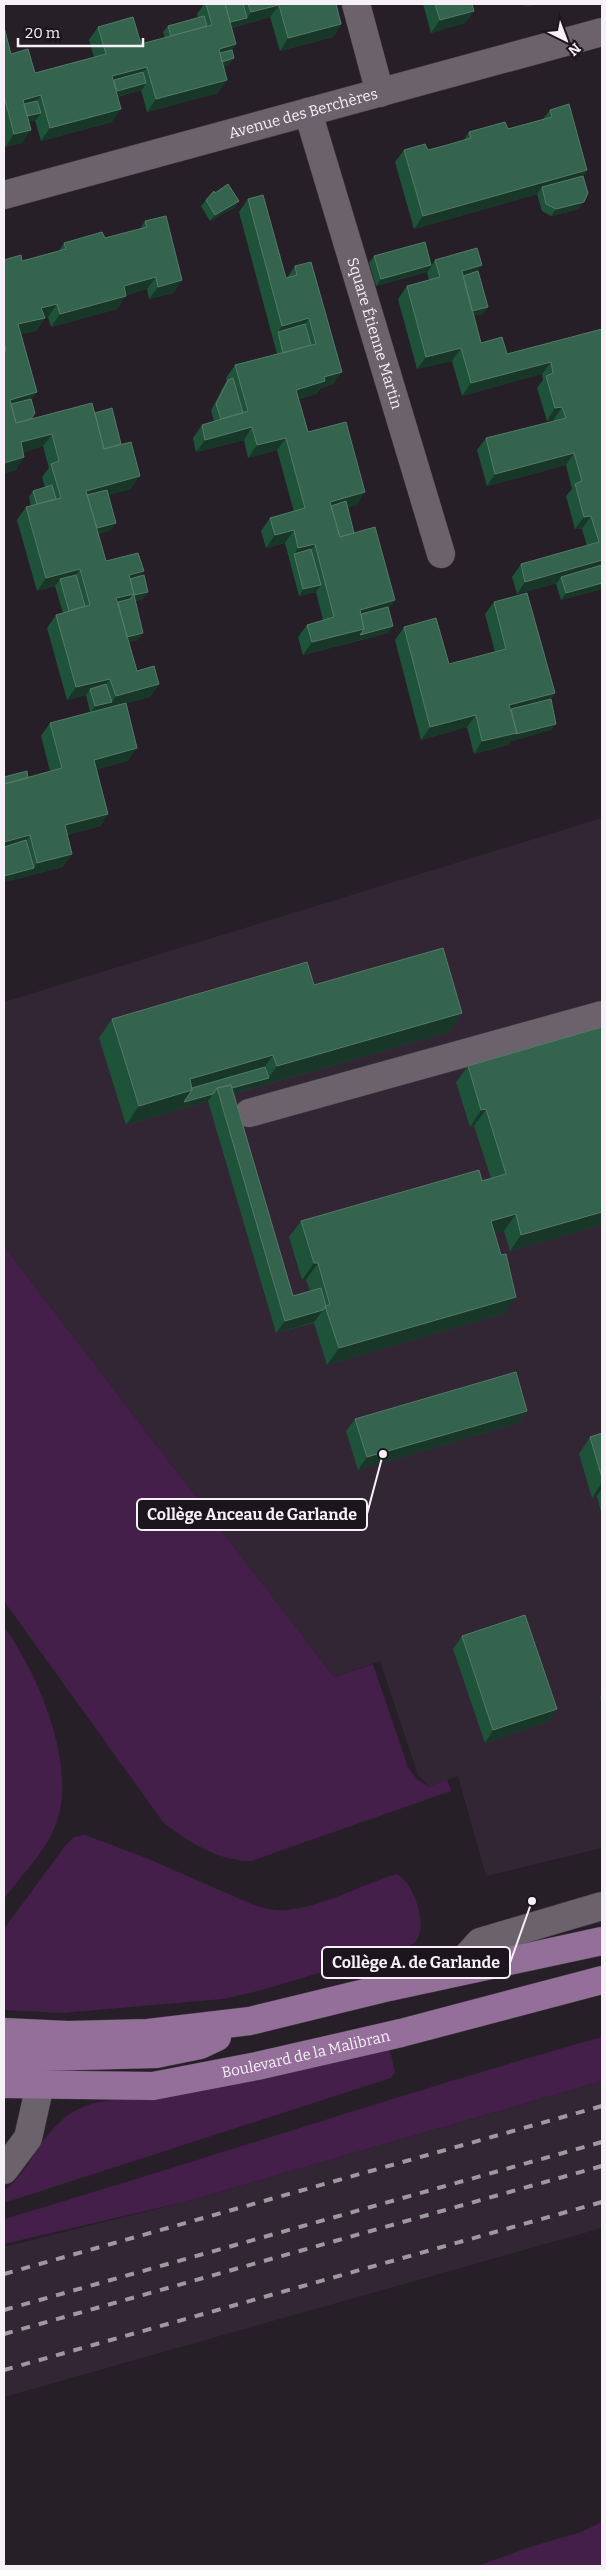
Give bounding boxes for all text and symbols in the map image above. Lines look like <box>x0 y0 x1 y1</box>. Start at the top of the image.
scale bar <box>18 15 142 47</box>
north arrow <box>541 15 591 65</box>
text: 20 m <box>25 24 61 42</box>
text: N <box>565 39 584 59</box>
street label: Avenue des Berchères <box>227 85 380 142</box>
street label: Square Étienne Martin <box>343 255 406 412</box>
callout: Collège Anceau de Garlande <box>137 1499 367 1530</box>
text: Collège Anceau de Garlande <box>147 1505 357 1524</box>
callout: Collège A. de Garlande <box>322 1947 510 1978</box>
text: Collège A. de Garlande <box>332 1953 500 1972</box>
street label: Boulevard de la Malibran <box>220 2027 392 2082</box>

